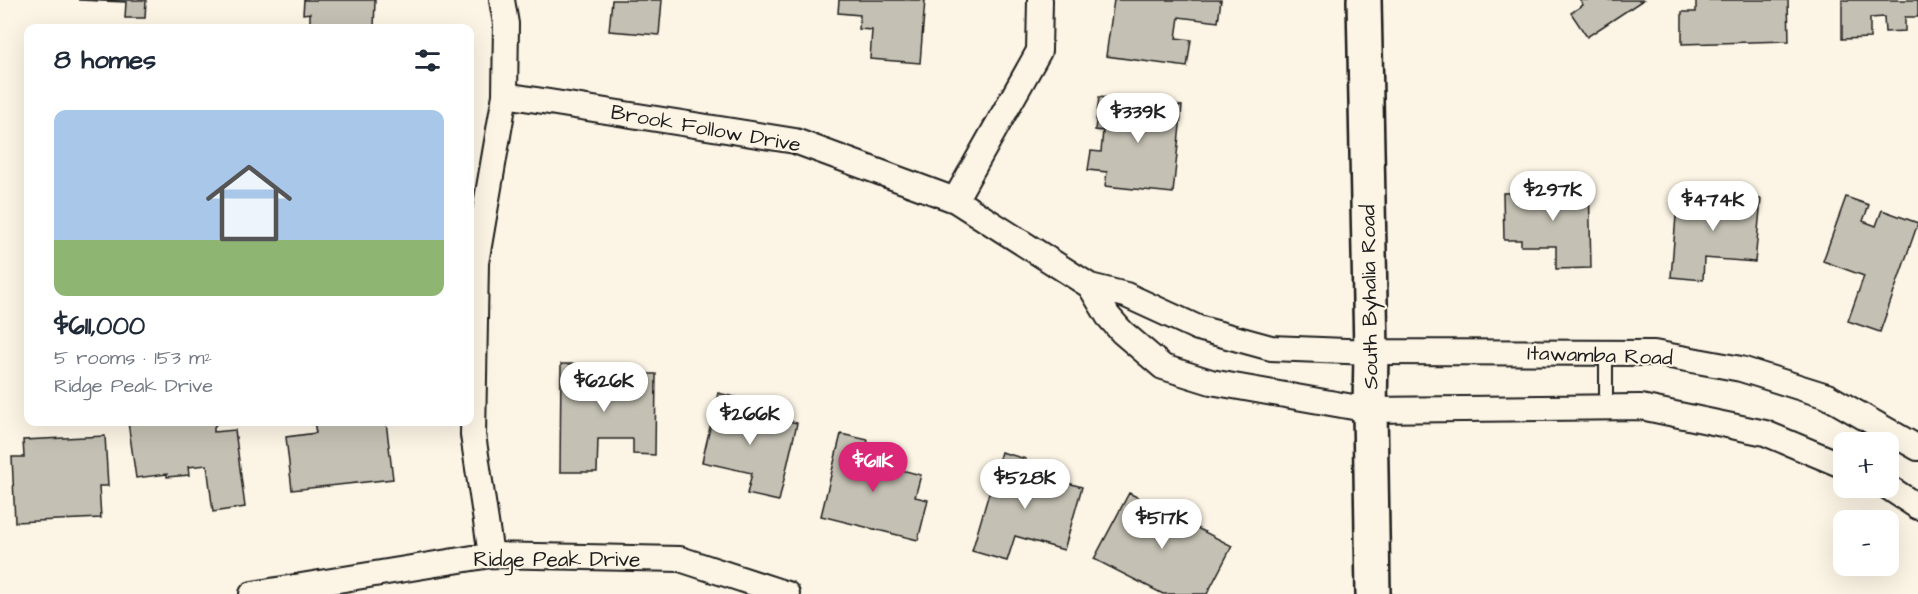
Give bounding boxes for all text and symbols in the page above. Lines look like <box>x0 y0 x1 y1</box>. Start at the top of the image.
text: 8 homes <box>54 42 156 78</box>
icon: filters <box>411 44 444 77</box>
pin: $339K <box>1096 93 1180 144</box>
street label: Brook Follow Drive <box>609 98 803 159</box>
text: $339K <box>1111 98 1165 126</box>
icon: home <box>195 149 303 257</box>
pin: $297K <box>1511 171 1595 222</box>
text: $297K <box>1524 176 1582 204</box>
pin: $474K <box>1671 181 1755 232</box>
text: $474K <box>1682 186 1744 214</box>
street label: South Byhalia Road <box>1353 204 1388 390</box>
text: $611,000 <box>54 308 145 344</box>
street label: Itawamba Road <box>1527 338 1673 373</box>
text: 5 rooms · 153 m² <box>54 344 212 372</box>
pin: $626K <box>562 362 646 413</box>
text: $626K <box>574 367 634 395</box>
text: Ridge Peak Drive <box>54 372 213 400</box>
pin: $266K <box>708 395 792 446</box>
text: $266K <box>720 400 780 428</box>
map controls <box>1833 432 1899 576</box>
button: + <box>1833 432 1899 498</box>
pin: $611K <box>831 442 915 493</box>
text: $611K <box>853 447 893 475</box>
pin: $528K <box>983 459 1067 510</box>
text: $528K <box>994 464 1056 492</box>
pin: $517K <box>1120 499 1204 550</box>
text: $517K <box>1136 504 1188 532</box>
button: − <box>1833 510 1899 576</box>
street label: Ridge Peak Drive <box>474 545 640 576</box>

